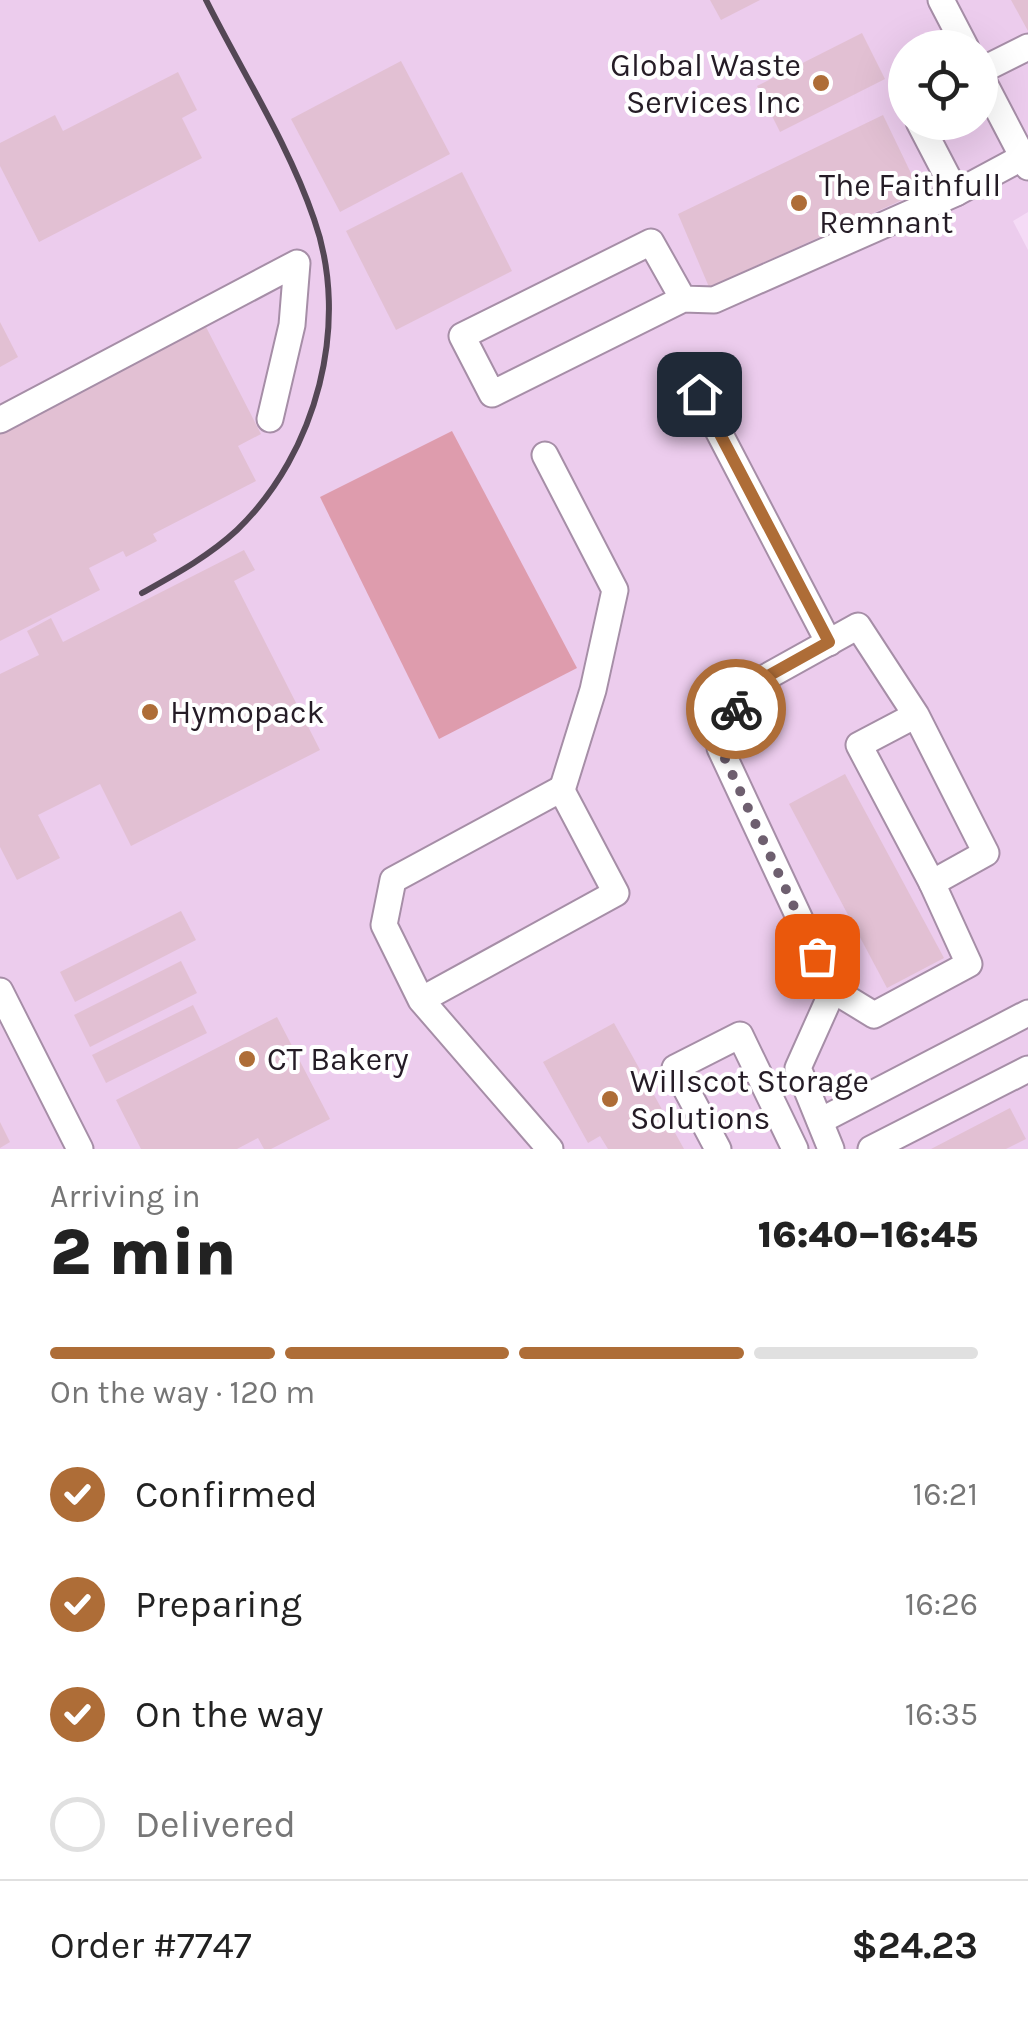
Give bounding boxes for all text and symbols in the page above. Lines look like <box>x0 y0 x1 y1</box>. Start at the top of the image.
map controls <box>888 30 998 140</box>
button: locate <box>888 30 998 140</box>
place label: Global Waste Services Inc <box>610 47 801 121</box>
marker: Global Waste Services Inc <box>810 72 832 94</box>
place label: The Faithfull Remnant <box>819 167 1001 241</box>
marker: The Faithfull Remnant <box>788 192 810 214</box>
pin <box>657 352 742 437</box>
icon: home <box>672 367 727 422</box>
courier <box>686 659 786 759</box>
icon: bike <box>709 682 764 737</box>
place label: Hymopack <box>170 694 325 731</box>
marker: Hymopack <box>139 701 161 723</box>
pin <box>775 914 860 999</box>
icon: bag <box>790 929 845 984</box>
place label: CT Bakery <box>267 1041 409 1078</box>
marker: CT Bakery <box>236 1048 258 1070</box>
place label: Willscot Storage Solutions <box>630 1063 869 1137</box>
marker: Willscot Storage Solutions <box>599 1088 621 1110</box>
text: Arriving in <box>50 1178 201 1215</box>
text: 16:40–16:45 <box>758 1212 978 1257</box>
text: 2 min <box>50 1214 236 1290</box>
text: On the way · 120 m <box>50 1374 315 1411</box>
icon: check <box>50 1467 105 1522</box>
text: Confirmed <box>135 1472 318 1517</box>
text: 16:21 <box>913 1476 978 1513</box>
icon: check <box>50 1577 105 1632</box>
text: Preparing <box>135 1582 302 1627</box>
text: 16:26 <box>905 1586 978 1623</box>
icon: check <box>50 1687 105 1742</box>
text: On the way <box>135 1692 323 1737</box>
text: 16:35 <box>905 1696 978 1733</box>
text: Delivered <box>135 1802 296 1847</box>
text: Order #7747 <box>50 1923 252 1968</box>
text: $24.23 <box>851 1923 978 1968</box>

